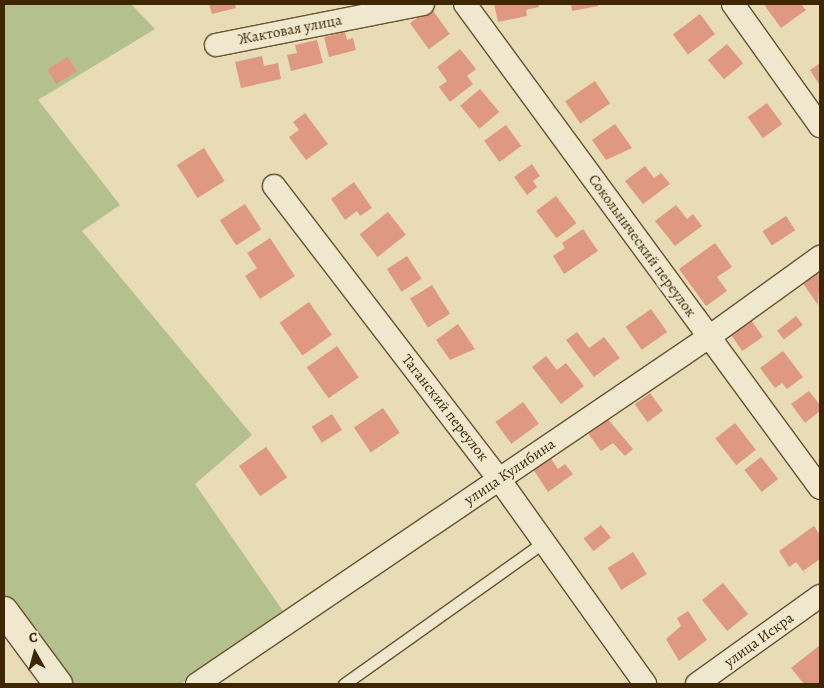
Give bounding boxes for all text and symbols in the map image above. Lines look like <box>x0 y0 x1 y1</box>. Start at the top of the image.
street label: Жактовая улица <box>237 11 343 49</box>
street label: Сокольнический переулок <box>584 171 700 321</box>
street label: Таганский переулок <box>398 351 492 465</box>
street label: улица Кулибина <box>461 435 559 509</box>
street label: улица Искра <box>721 609 797 671</box>
north arrow <box>10 628 60 678</box>
text: С <box>28 628 39 648</box>

